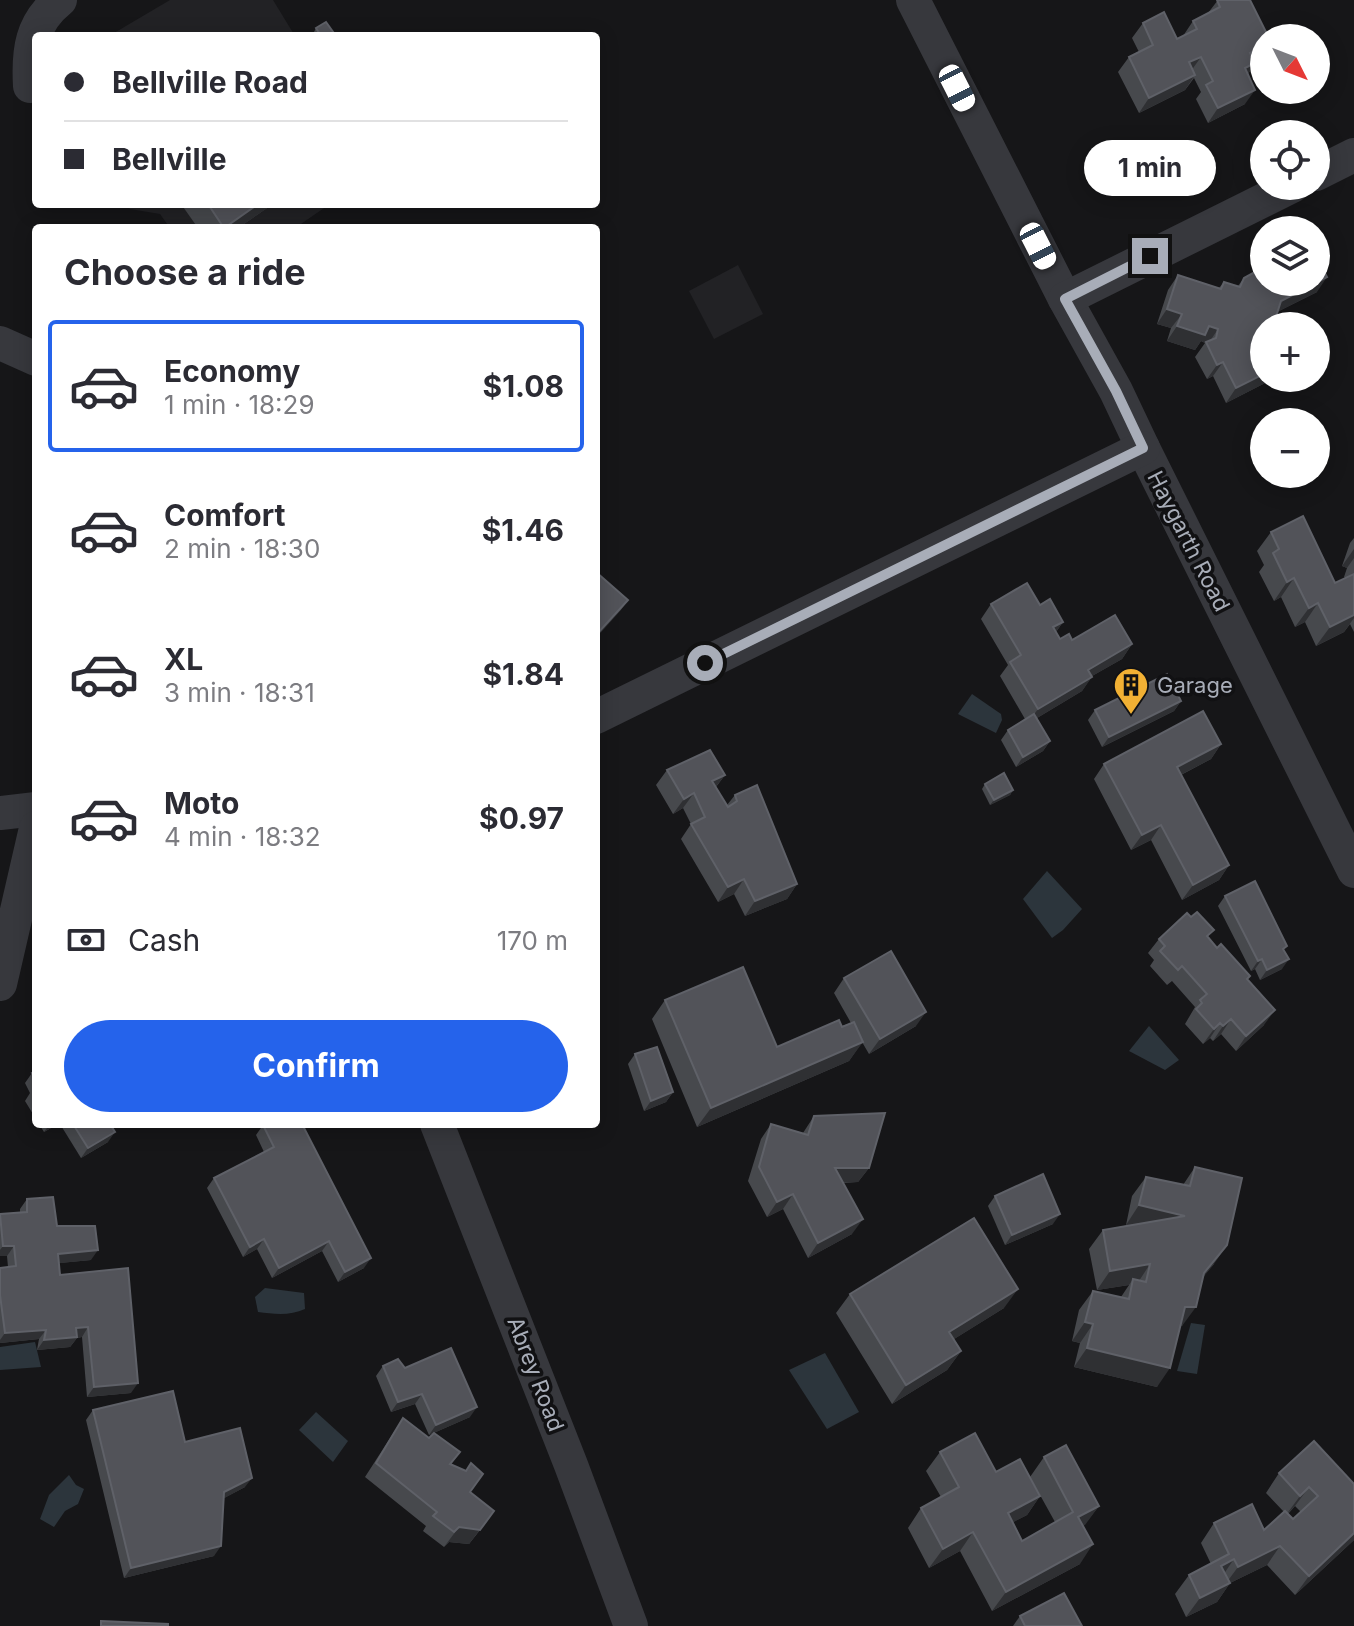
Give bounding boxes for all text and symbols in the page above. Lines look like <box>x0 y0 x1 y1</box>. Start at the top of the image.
north arrow <box>1250 24 1330 104</box>
map controls <box>1250 24 1330 488</box>
car <box>935 61 979 115</box>
text: Bellville Road <box>112 64 308 100</box>
button: locate <box>1250 120 1330 200</box>
callout: 1 min <box>1084 140 1216 196</box>
text: Bellville <box>112 141 227 177</box>
text: 1 min <box>1118 152 1182 183</box>
button: layers <box>1250 216 1330 296</box>
car <box>1016 219 1060 273</box>
route end <box>1132 238 1168 274</box>
text: Choose a ride <box>64 250 306 294</box>
button: + <box>1250 312 1330 392</box>
icon: car <box>68 350 140 422</box>
text: Economy <box>164 353 300 389</box>
text: $1.08 <box>483 368 564 404</box>
text: 1 min · 18:29 <box>164 389 315 420</box>
button: − <box>1250 408 1330 488</box>
street label: Haygarth Road <box>1142 466 1236 616</box>
icon: car <box>68 494 140 566</box>
text: Comfort <box>164 497 285 533</box>
text: $1.46 <box>482 512 564 548</box>
text: 2 min · 18:30 <box>164 533 320 564</box>
icon: car <box>68 638 140 710</box>
text: XL <box>164 641 203 677</box>
route start <box>687 645 723 681</box>
text: $1.84 <box>482 656 564 692</box>
building icon: Garage <box>1112 666 1150 716</box>
place label: Garage <box>1157 672 1233 698</box>
text: 3 min · 18:31 <box>164 677 315 708</box>
icon: car <box>68 782 140 854</box>
text: Moto <box>164 785 239 821</box>
text: $0.97 <box>479 800 564 836</box>
text: 4 min · 18:32 <box>164 821 321 852</box>
icon: cash <box>64 918 108 962</box>
text: Cash <box>128 922 200 958</box>
text: 170 m <box>497 925 568 956</box>
button: Confirm <box>64 1020 568 1112</box>
street label: Abrey Road <box>502 1313 570 1435</box>

